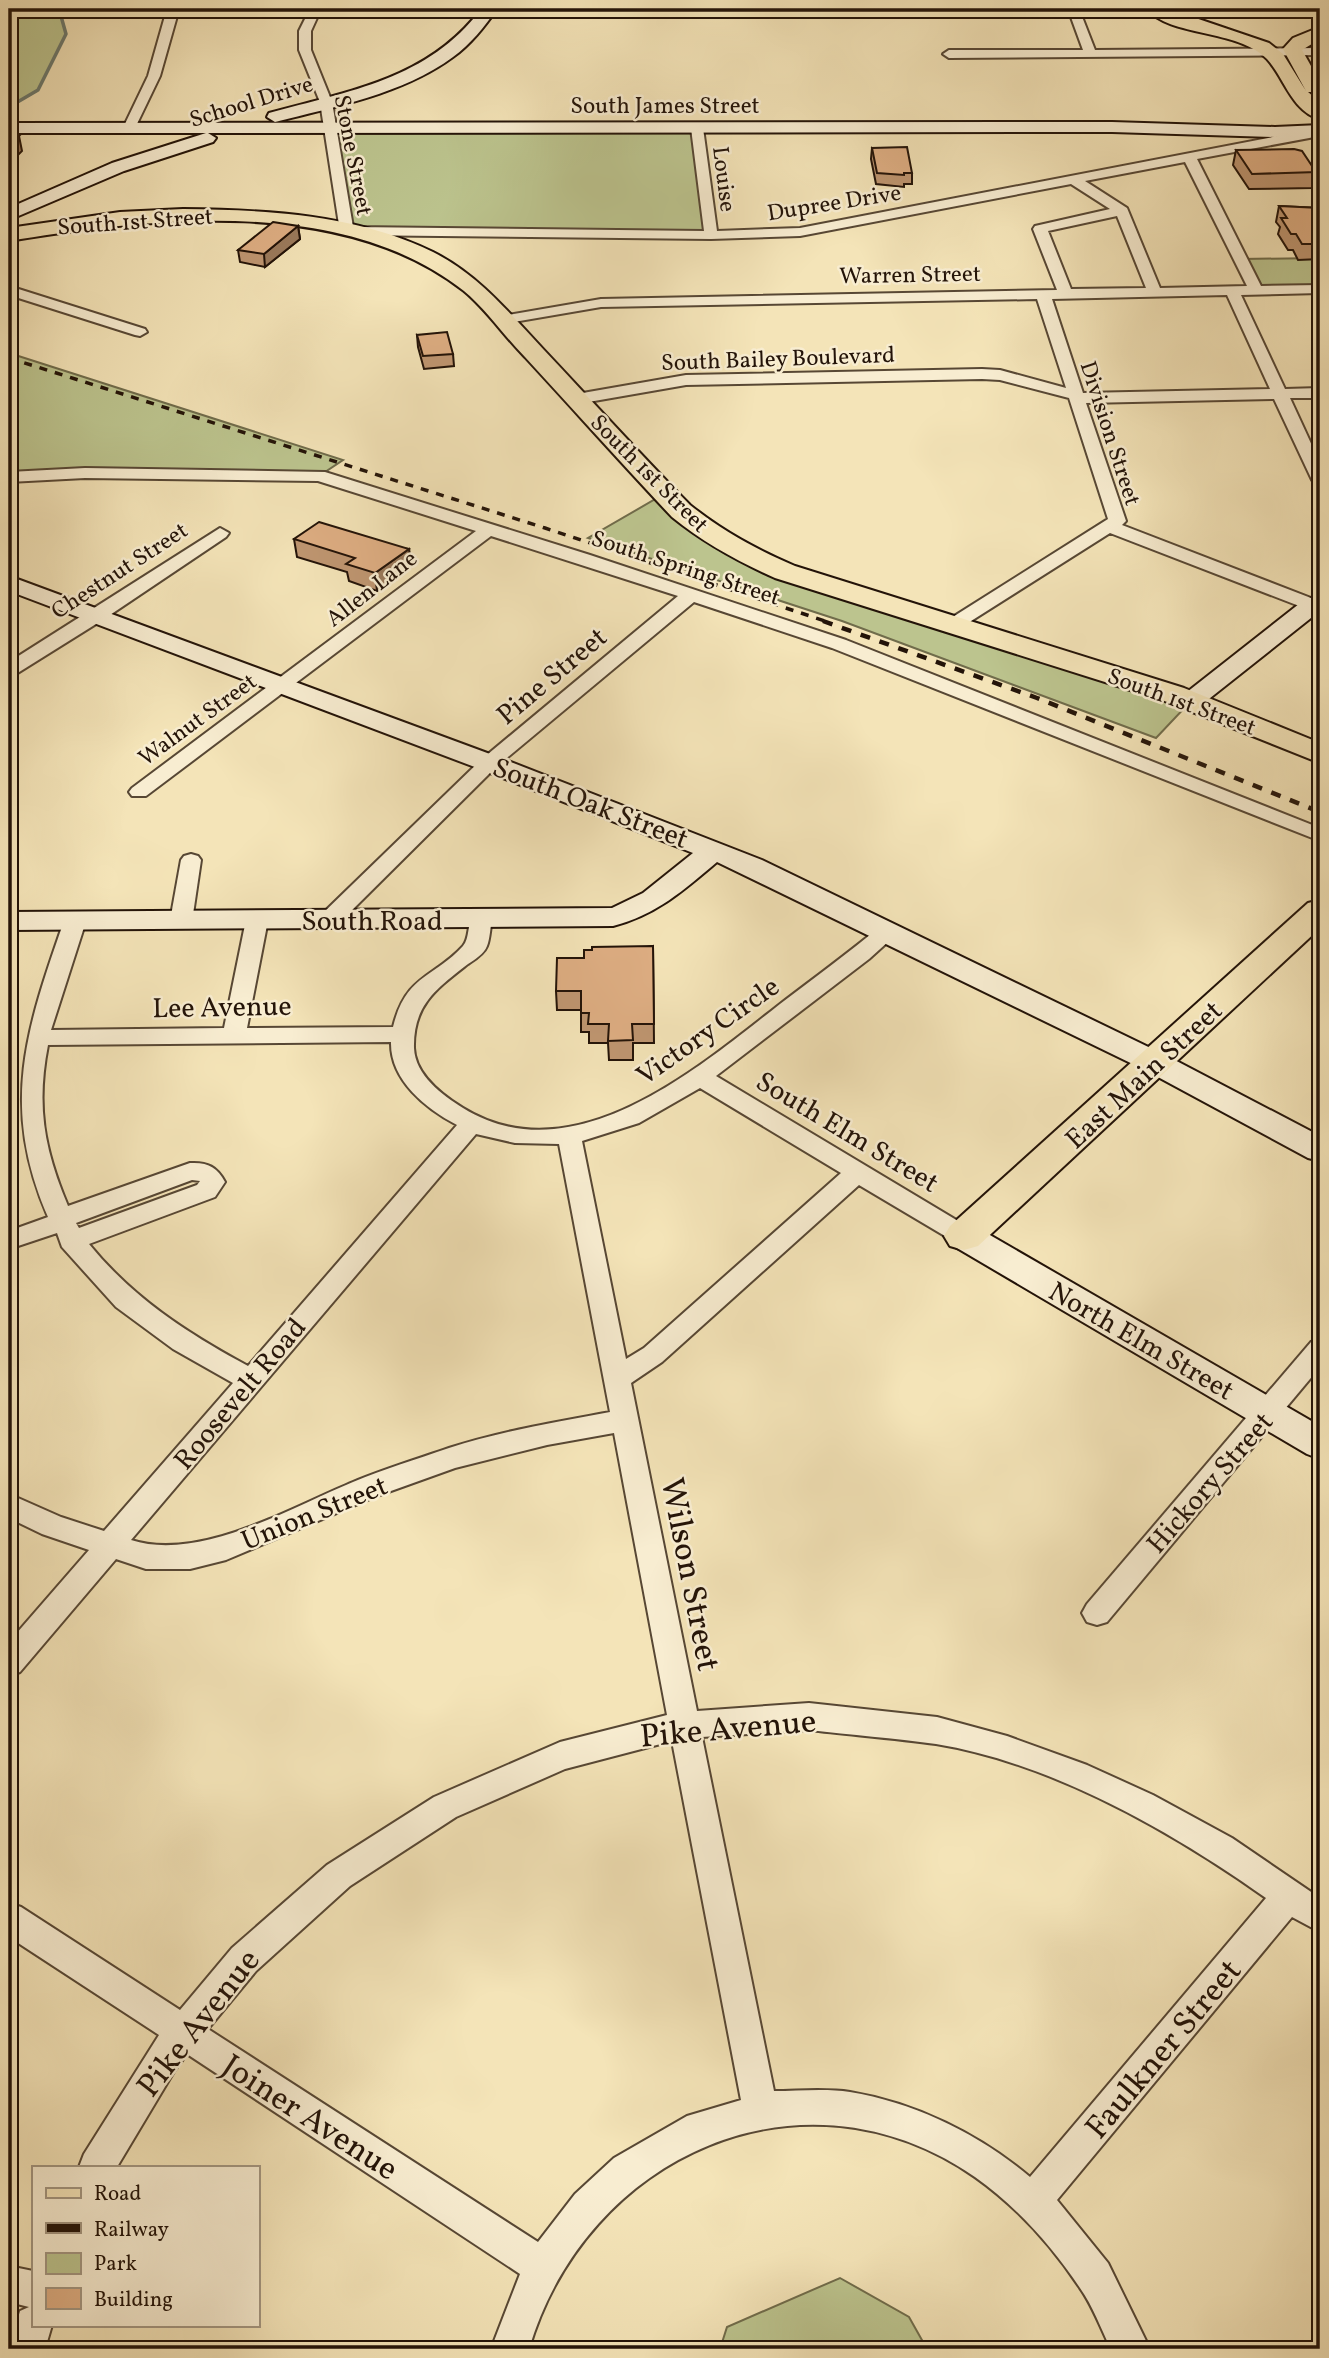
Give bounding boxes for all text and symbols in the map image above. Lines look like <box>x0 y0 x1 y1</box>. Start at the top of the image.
street label: School Drive <box>186 69 317 137</box>
street label: South James Street <box>570 91 760 123</box>
street label: Stone Street <box>325 92 379 218</box>
street label: Louise <box>703 145 743 214</box>
street label: Dupree Drive <box>765 178 904 230</box>
street label: South 1st Street <box>56 202 214 244</box>
street label: Warren Street <box>839 259 981 293</box>
street label: South Bailey Boulevard <box>660 340 896 380</box>
street label: Division Street <box>1071 357 1148 510</box>
street label: South 1st Street <box>582 408 715 541</box>
street label: Chestnut Street <box>45 515 195 628</box>
street label: South Spring Street <box>587 523 784 615</box>
street label: Allen Lane <box>320 544 425 635</box>
street label: Pine Street <box>489 619 616 735</box>
street label: South 1st Street <box>1103 661 1260 745</box>
street label: Walnut Street <box>132 667 264 775</box>
street label: South Oak Street <box>487 749 694 860</box>
street label: South Road <box>301 903 443 942</box>
street label: Victory Circle <box>629 968 788 1096</box>
street label: Lee Avenue <box>152 988 292 1029</box>
street label: East Main Street <box>1057 993 1232 1159</box>
street label: South Elm Street <box>748 1063 946 1203</box>
street label: North Elm Street <box>1041 1273 1241 1411</box>
street label: Roosevelt Road <box>165 1310 316 1479</box>
street label: Hickory Street <box>1138 1404 1283 1563</box>
street label: Union Street <box>236 1467 394 1561</box>
street label: Wilson Street <box>647 1474 729 1676</box>
street label: Pike Avenue <box>638 1700 818 1762</box>
street label: Pike Avenue <box>128 1941 273 2108</box>
street label: Faulkner Street <box>1076 1951 1254 2150</box>
street label: Joiner Avenue <box>212 2045 406 2194</box>
legend <box>32 2166 259 2326</box>
text: Road <box>94 2180 141 2209</box>
text: Railway <box>94 2216 170 2245</box>
text: Park <box>94 2250 137 2279</box>
text: Building <box>94 2286 173 2315</box>

